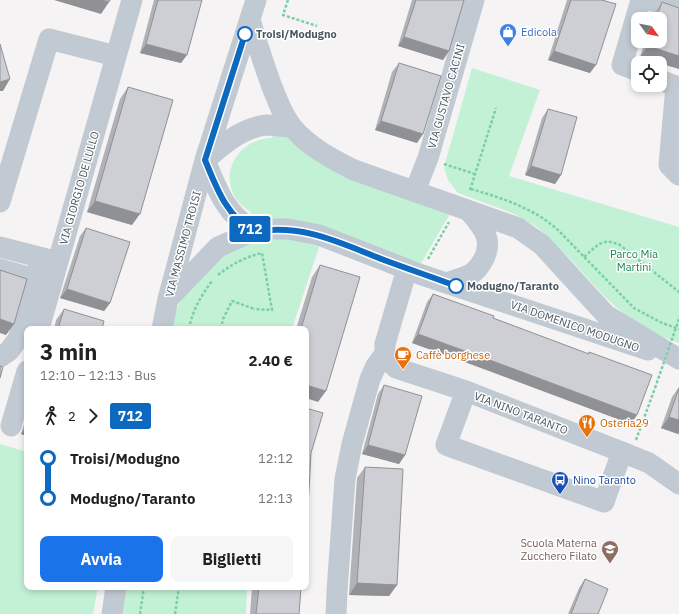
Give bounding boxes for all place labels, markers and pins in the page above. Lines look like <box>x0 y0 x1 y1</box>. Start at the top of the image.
shop icon: Edicola <box>498 22 518 47</box>
place label: Edicola <box>521 25 557 39</box>
marker: Troisi/Modugno <box>237 26 253 42</box>
place label: Troisi/Modugno <box>256 27 337 41</box>
marker: Modugno/Taranto <box>448 278 464 294</box>
place label: Modugno/Taranto <box>467 279 559 293</box>
cafe icon: Caffè borghese <box>393 345 413 370</box>
place label: Caffè borghese <box>416 348 490 362</box>
restaurant icon: Osteria29 <box>577 413 597 438</box>
place label: Osteria29 <box>600 416 649 430</box>
bus stop icon: Nino Taranto <box>550 470 570 495</box>
place label: Nino Taranto <box>573 473 636 487</box>
place label: Scuola Materna Zucchero Filato <box>520 536 597 563</box>
school or university icon: Scuola Materna Zucchero Filato <box>600 539 620 564</box>

